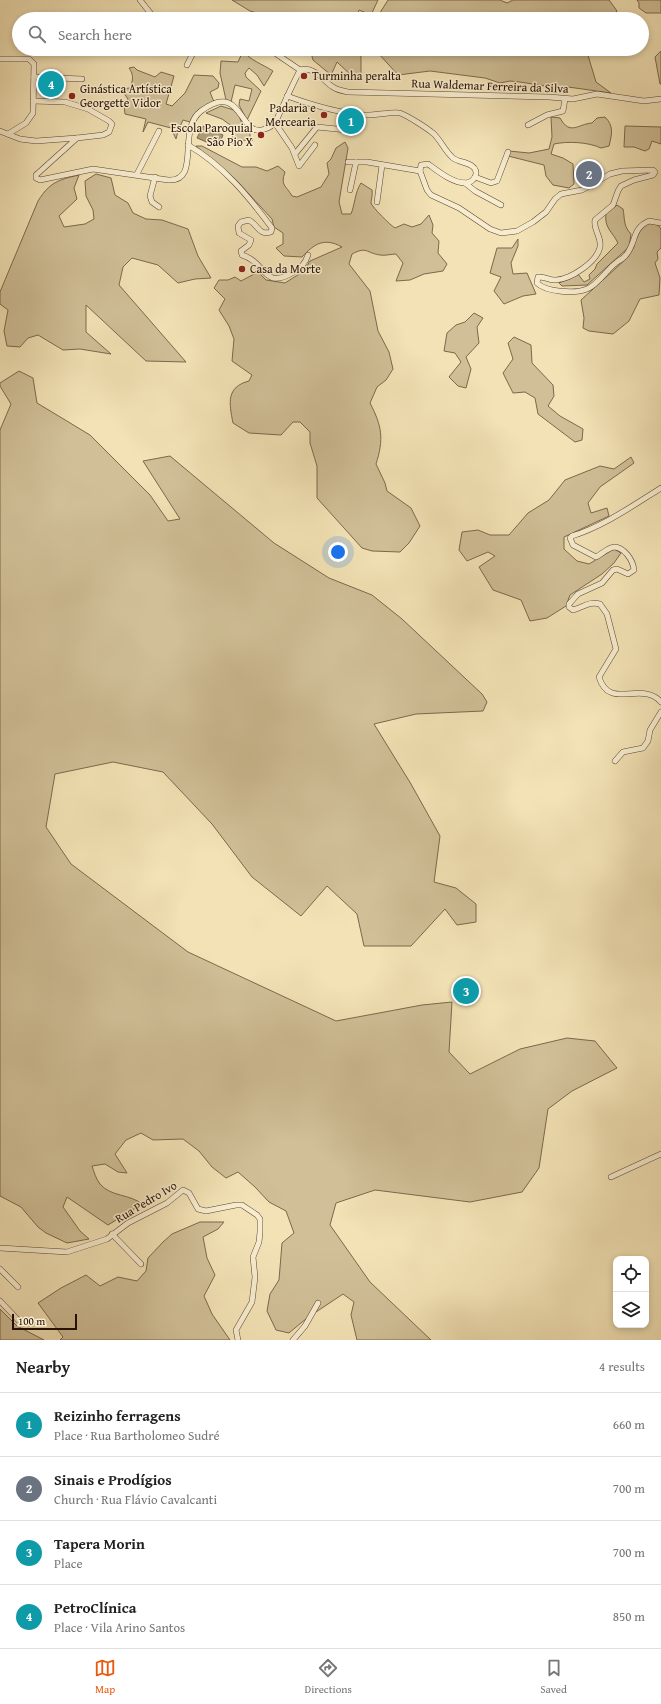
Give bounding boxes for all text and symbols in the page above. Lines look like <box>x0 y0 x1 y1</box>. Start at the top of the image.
search box <box>12 12 649 56</box>
icon: search <box>26 23 48 45</box>
text: Search here <box>58 24 132 45</box>
place label: Turminha peralta <box>312 67 401 84</box>
pin: 4 <box>38 69 64 99</box>
marker: Turminha peralta <box>299 71 309 81</box>
street label: Rua Waldemar Ferreira da Silva <box>411 74 569 97</box>
place label: Ginástica Artística Georgette Vidor <box>80 80 172 111</box>
marker: Ginástica Artística Georgette Vidor <box>67 91 77 101</box>
place label: Padaria e Mercearia <box>265 99 316 130</box>
pin: 1 <box>338 106 364 136</box>
marker: Padaria e Mercearia <box>319 110 329 120</box>
place label: Escola Paroquial São Pio X <box>171 119 254 150</box>
marker: Escola Paroquial São Pio X <box>256 130 266 140</box>
pin: 2 <box>576 159 602 189</box>
place label: Casa da Morte <box>250 260 321 277</box>
marker: Casa da Morte <box>237 264 247 274</box>
your location <box>328 542 348 562</box>
pin: 3 <box>453 976 479 1006</box>
street label: Rua Pedro Ivo <box>112 1176 180 1227</box>
map controls <box>613 1256 649 1328</box>
button: locate <box>613 1256 649 1292</box>
button: layers <box>613 1292 649 1328</box>
scale bar <box>12 1312 77 1331</box>
text: 100 m <box>18 1313 45 1329</box>
text: Nearby <box>16 1354 70 1379</box>
text: 4 results <box>599 1357 645 1376</box>
text: Reizinho ferragens <box>54 1405 181 1426</box>
text: 1 <box>26 1415 32 1434</box>
text: 660 m <box>613 1415 645 1434</box>
text: Place · Rua Bartholomeo Sudré <box>54 1426 220 1445</box>
text: Sinais e Prodígios <box>54 1469 172 1490</box>
text: 2 <box>26 1479 32 1498</box>
text: 700 m <box>613 1479 645 1498</box>
text: Church · Rua Flávio Cavalcanti <box>54 1490 217 1509</box>
text: Tapera Morin <box>54 1533 145 1554</box>
text: 3 <box>26 1543 32 1562</box>
text: 700 m <box>613 1543 645 1562</box>
text: Place <box>54 1554 83 1573</box>
text: PetroClínica <box>54 1597 136 1618</box>
text: 4 <box>26 1607 32 1626</box>
text: 850 m <box>613 1607 645 1626</box>
text: Place · Vila Arino Santos <box>54 1618 185 1637</box>
tab: Map <box>94 1657 116 1697</box>
tab: Directions <box>305 1657 352 1697</box>
tab: Saved <box>540 1657 567 1697</box>

